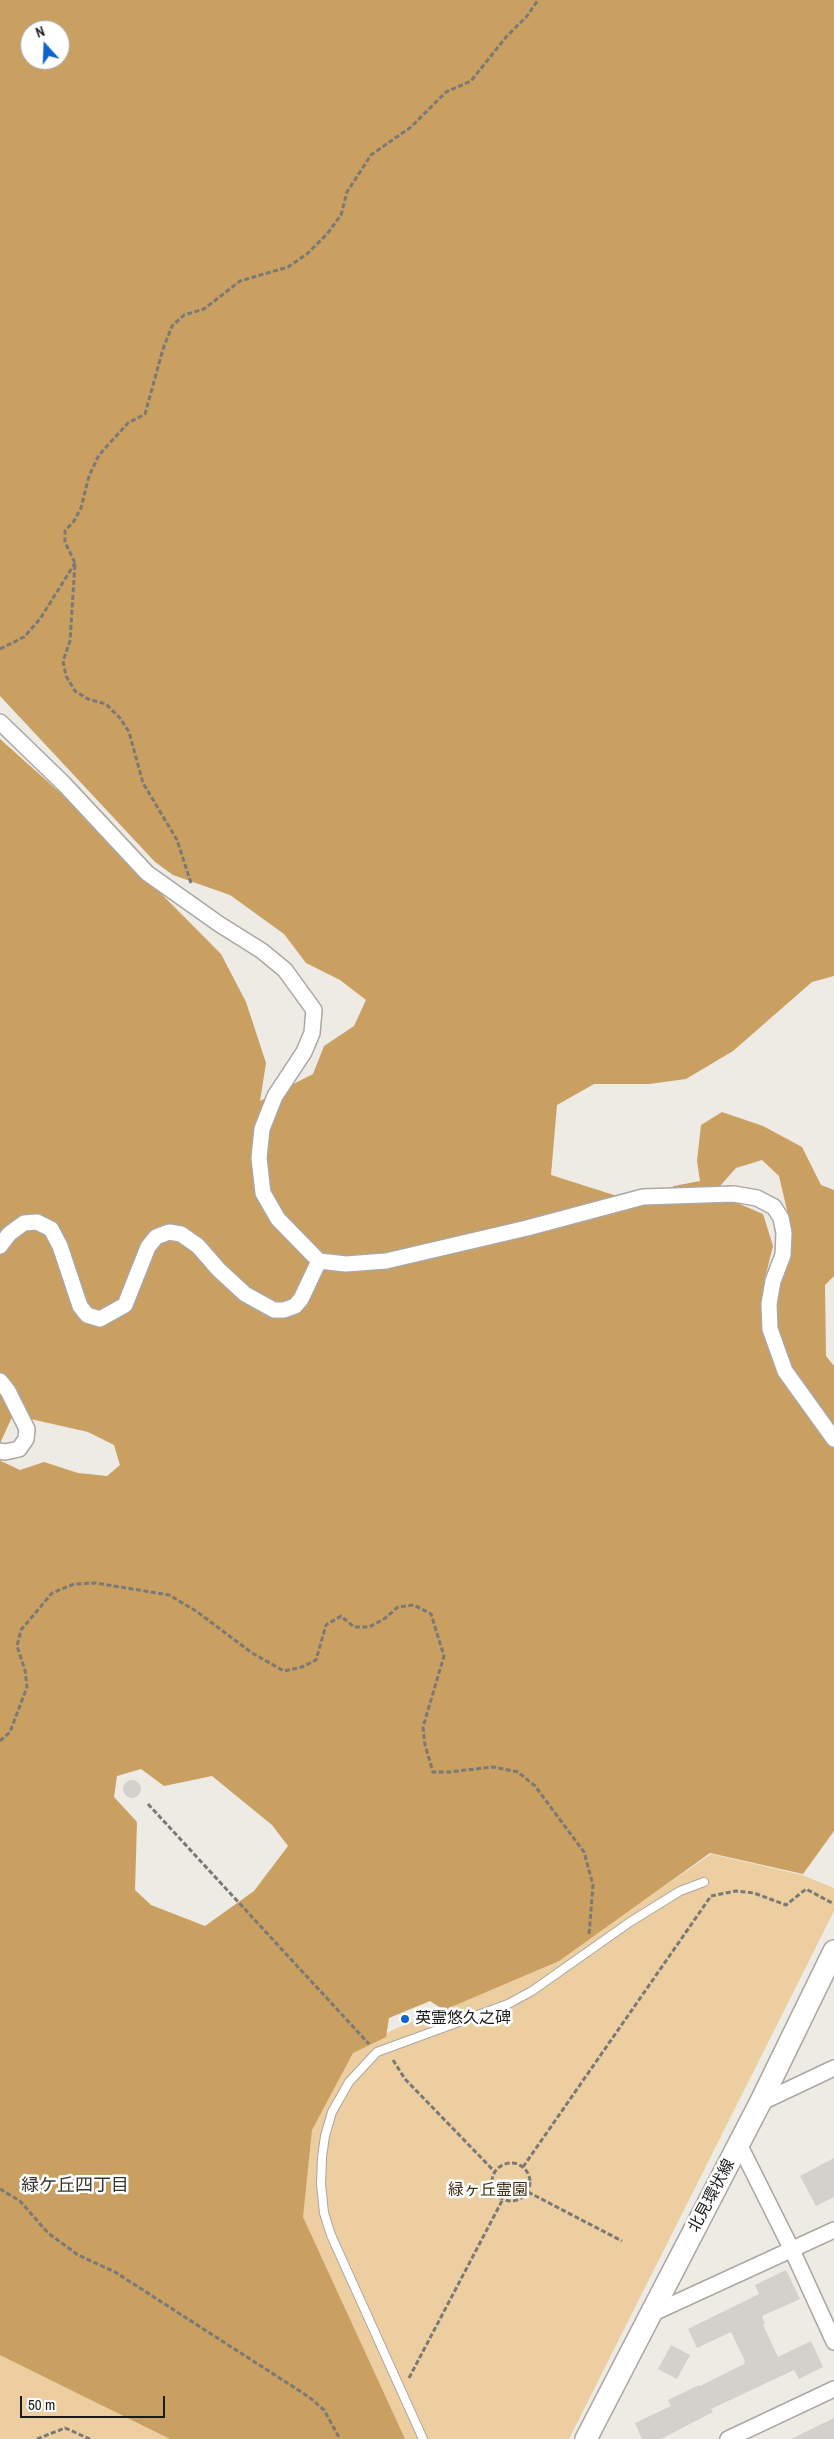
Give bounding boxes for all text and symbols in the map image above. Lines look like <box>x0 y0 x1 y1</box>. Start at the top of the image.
north arrow <box>20 20 70 70</box>
text: N <box>33 22 47 42</box>
place label: 英霊悠久之碑 <box>415 2009 511 2029</box>
marker: 英霊悠久之碑 <box>399 2013 411 2025</box>
street label: 北見環状線 <box>685 2156 739 2236</box>
district label: 緑ケ丘四丁目 <box>21 2175 129 2197</box>
park label: 緑ヶ丘霊園 <box>448 2181 528 2201</box>
scale bar <box>22 2386 168 2418</box>
text: 50 m <box>28 2394 55 2415</box>

